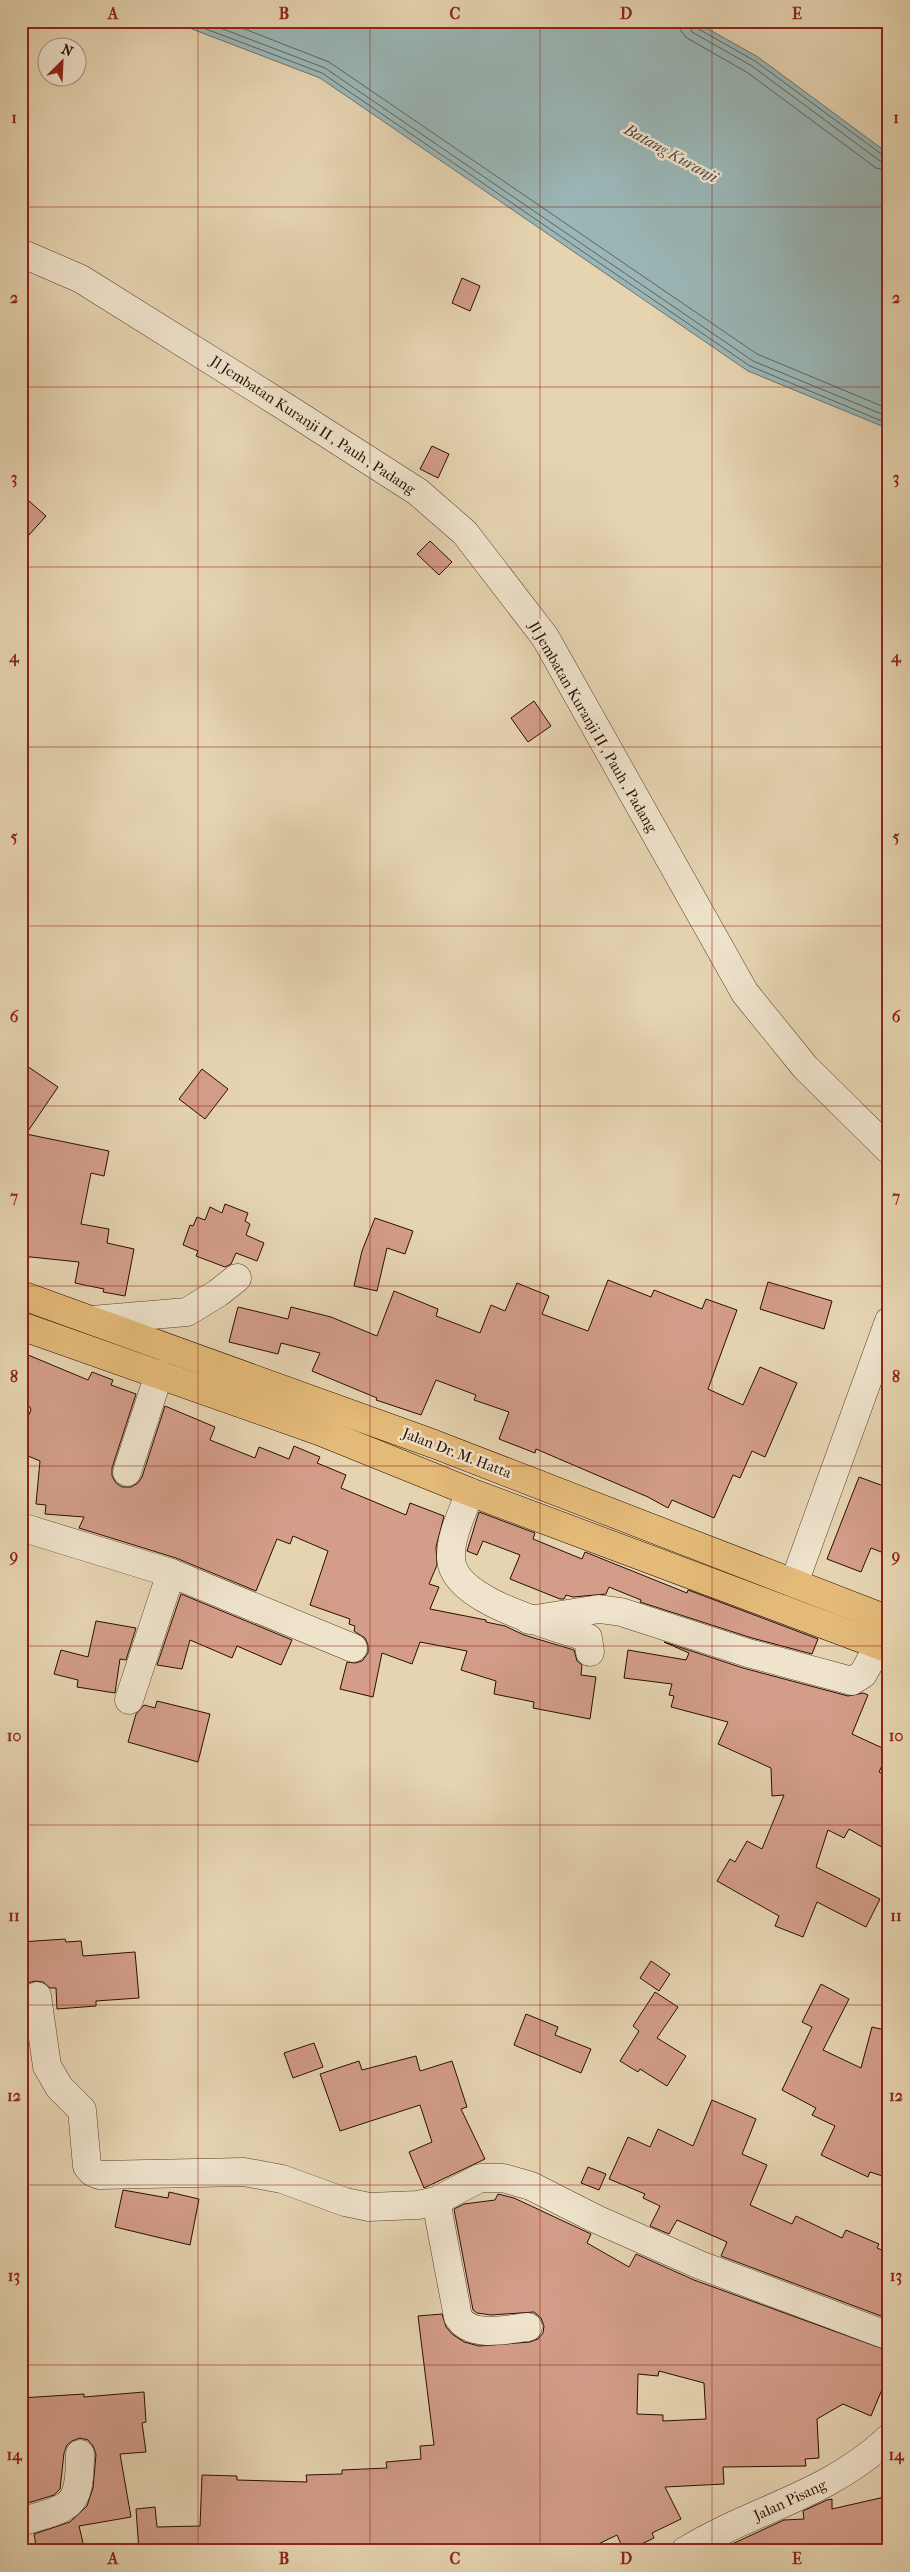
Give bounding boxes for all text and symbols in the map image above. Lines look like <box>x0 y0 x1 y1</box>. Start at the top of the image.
text: A <box>107 4 119 23</box>
text: B <box>279 4 289 23</box>
text: C <box>450 4 461 23</box>
text: D <box>620 4 632 23</box>
text: E <box>792 4 802 23</box>
north arrow <box>38 38 88 88</box>
text: N <box>59 41 76 61</box>
text: 1 <box>11 108 17 127</box>
text: 1 <box>893 108 899 127</box>
water label: Batang Kuranji <box>620 119 722 187</box>
text: 2 <box>10 288 18 307</box>
text: 2 <box>892 288 900 307</box>
street label: Jl Jembatan Kuranji II , Pauh , Padang <box>206 351 420 499</box>
text: 3 <box>11 468 17 488</box>
text: 3 <box>893 468 899 488</box>
street label: Jl Jembatan Kuranji II , Pauh , Padang <box>524 617 662 837</box>
text: 4 <box>8 647 20 667</box>
text: 4 <box>890 647 902 667</box>
text: 5 <box>11 827 18 846</box>
text: 5 <box>893 827 900 846</box>
text: 6 <box>10 1007 19 1026</box>
text: 6 <box>892 1007 901 1026</box>
text: 7 <box>9 1187 18 1206</box>
text: 7 <box>891 1187 900 1206</box>
text: 8 <box>10 1367 18 1386</box>
text: 8 <box>892 1367 900 1386</box>
street label: Jalan Dr. M. Hatta <box>399 1424 515 1482</box>
text: 9 <box>9 1546 18 1566</box>
text: 9 <box>891 1546 900 1566</box>
text: 10 <box>7 1726 21 1745</box>
text: 10 <box>889 1726 903 1745</box>
text: 11 <box>8 1906 20 1925</box>
text: 11 <box>890 1906 902 1925</box>
text: 12 <box>7 2086 21 2105</box>
text: 12 <box>889 2086 903 2105</box>
text: 13 <box>8 2266 20 2286</box>
text: 13 <box>890 2266 902 2286</box>
text: 14 <box>6 2445 23 2465</box>
text: 14 <box>888 2445 905 2465</box>
street label: Jalan Pisang <box>750 2475 830 2525</box>
text: A <box>107 2549 119 2568</box>
text: B <box>279 2549 289 2568</box>
text: C <box>450 2549 461 2568</box>
text: D <box>620 2549 632 2568</box>
text: E <box>792 2549 802 2568</box>

